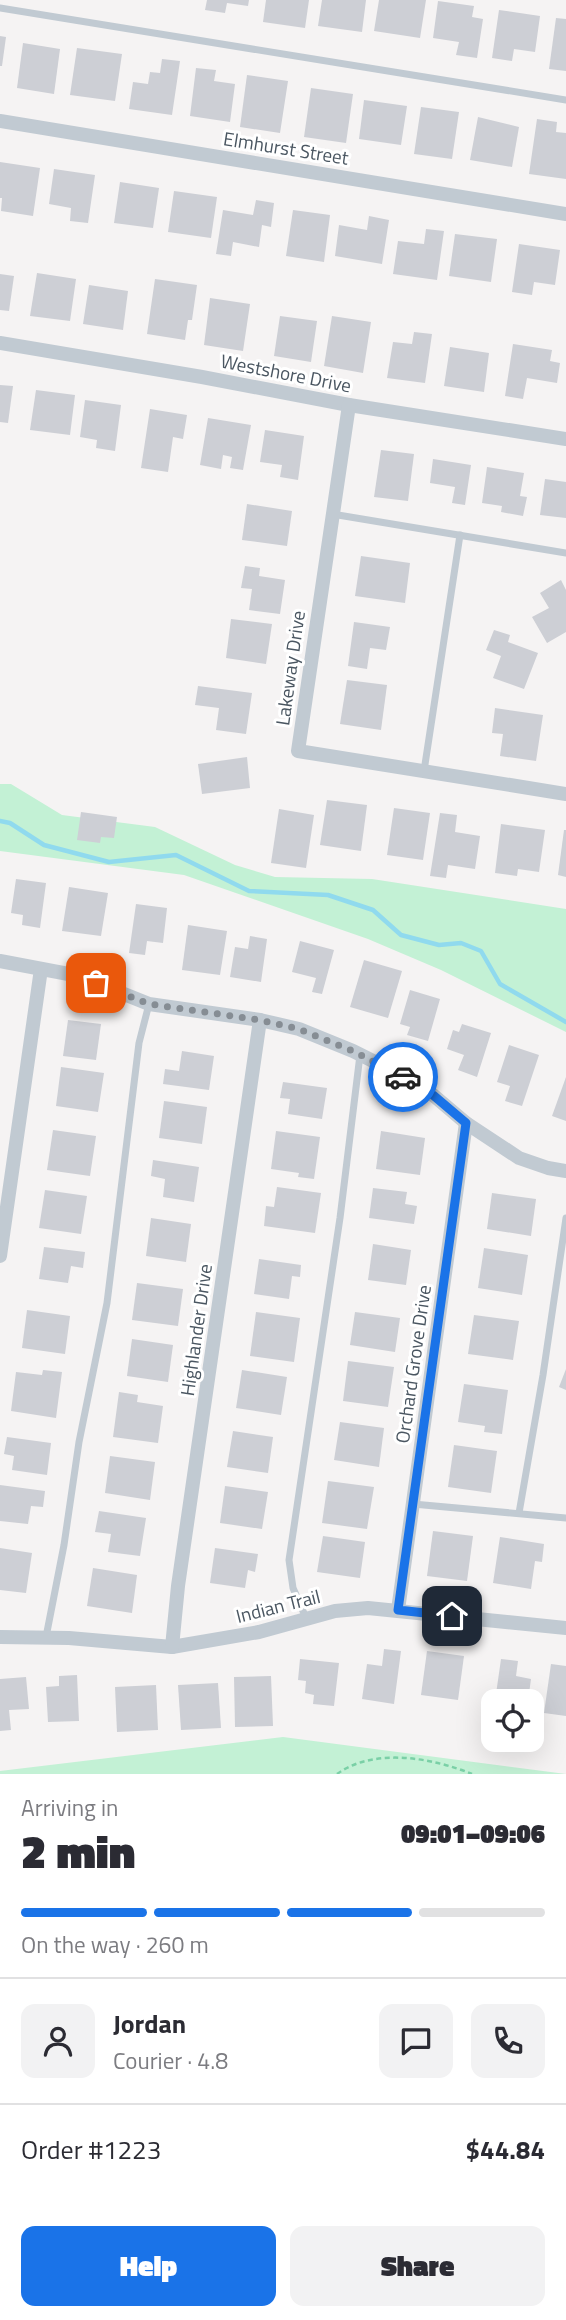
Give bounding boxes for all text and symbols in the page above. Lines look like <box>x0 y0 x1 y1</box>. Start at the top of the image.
street label: Elmhurst Street <box>221 123 351 172</box>
street label: Westshore Drive <box>218 346 354 399</box>
street label: Lakeway Drive <box>267 609 312 727</box>
pin <box>66 953 126 1013</box>
icon: bag <box>77 964 115 1002</box>
courier <box>368 1042 438 1112</box>
icon: car <box>384 1058 422 1096</box>
street label: Highlander Drive <box>172 1262 219 1398</box>
street label: Orchard Grove Drive <box>387 1283 438 1445</box>
street label: Indian Trail <box>233 1581 323 1630</box>
pin <box>422 1586 482 1646</box>
icon: home <box>433 1597 471 1635</box>
map controls <box>481 1689 544 1752</box>
button: locate <box>481 1689 544 1752</box>
text: Arriving in <box>21 1790 118 1825</box>
text: 09:01–09:06 <box>401 1814 545 1853</box>
text: 2 min <box>21 1816 135 1886</box>
text: On the way · 260 m <box>21 1927 209 1962</box>
button: person <box>21 2004 95 2078</box>
text: Jordan <box>113 2004 186 2043</box>
button: chat <box>379 2004 453 2078</box>
button: phone <box>471 2004 545 2078</box>
text: Courier · 4.8 <box>113 2043 228 2078</box>
text: Order #1223 <box>21 2130 161 2169</box>
text: $44.84 <box>466 2130 545 2169</box>
button: Help <box>21 2226 276 2306</box>
button: Share <box>290 2226 545 2306</box>

